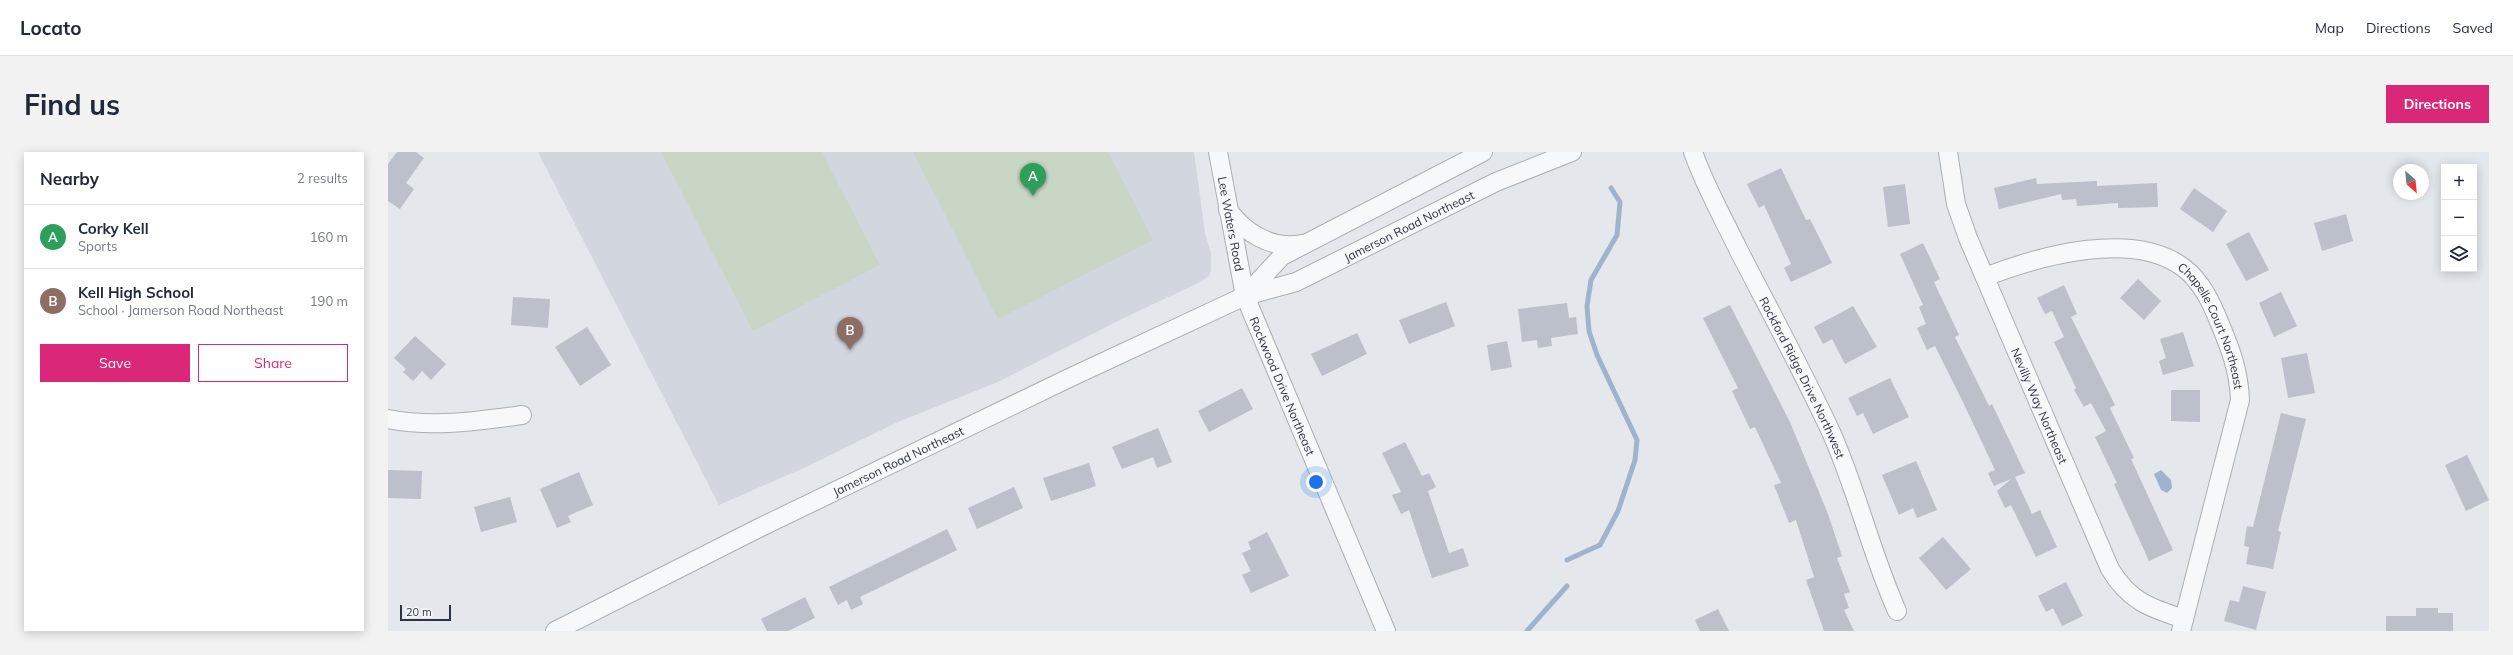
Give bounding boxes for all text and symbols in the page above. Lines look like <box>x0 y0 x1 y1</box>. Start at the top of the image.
text: Locato <box>20 16 81 40</box>
text: Map <box>2315 19 2344 37</box>
text: Directions <box>2366 19 2431 37</box>
text: Saved <box>2453 19 2493 37</box>
button: Directions <box>2386 85 2489 123</box>
text: Find us <box>24 87 120 122</box>
pin: A <box>1020 163 1046 196</box>
north arrow <box>2393 164 2429 200</box>
map controls <box>2441 164 2477 272</box>
button: + <box>2441 164 2477 200</box>
text: Nearby <box>40 168 99 189</box>
text: 2 results <box>297 170 348 186</box>
street label: Lee Waters Road <box>1215 175 1248 272</box>
street label: Jamerson Road Northeast <box>1341 187 1476 264</box>
button: − <box>2441 200 2477 236</box>
text: Corky Kell <box>78 219 149 238</box>
text: A <box>48 229 58 245</box>
text: 160 m <box>310 229 348 245</box>
button: layers <box>2441 236 2477 272</box>
text: Sports <box>78 238 117 254</box>
street label: Chapelle Court Northeast <box>2175 259 2247 390</box>
text: Kell High School <box>78 283 194 302</box>
text: B <box>49 293 57 309</box>
text: 190 m <box>310 293 348 309</box>
street label: Rockford Ridge Drive Northwest <box>1757 294 1849 461</box>
text: School · Jamerson Road Northeast <box>78 302 283 318</box>
street label: Rockwood Drive Northeast <box>1247 314 1319 457</box>
pin: B <box>837 317 863 350</box>
button: Save <box>40 344 190 382</box>
button: Share <box>198 344 348 382</box>
street label: Nevilly Way Northeast <box>2008 345 2071 466</box>
street label: Jamerson Road Northeast <box>830 423 966 499</box>
your location <box>1306 472 1326 492</box>
scale bar <box>400 603 451 622</box>
text: 20 m <box>406 605 432 619</box>

